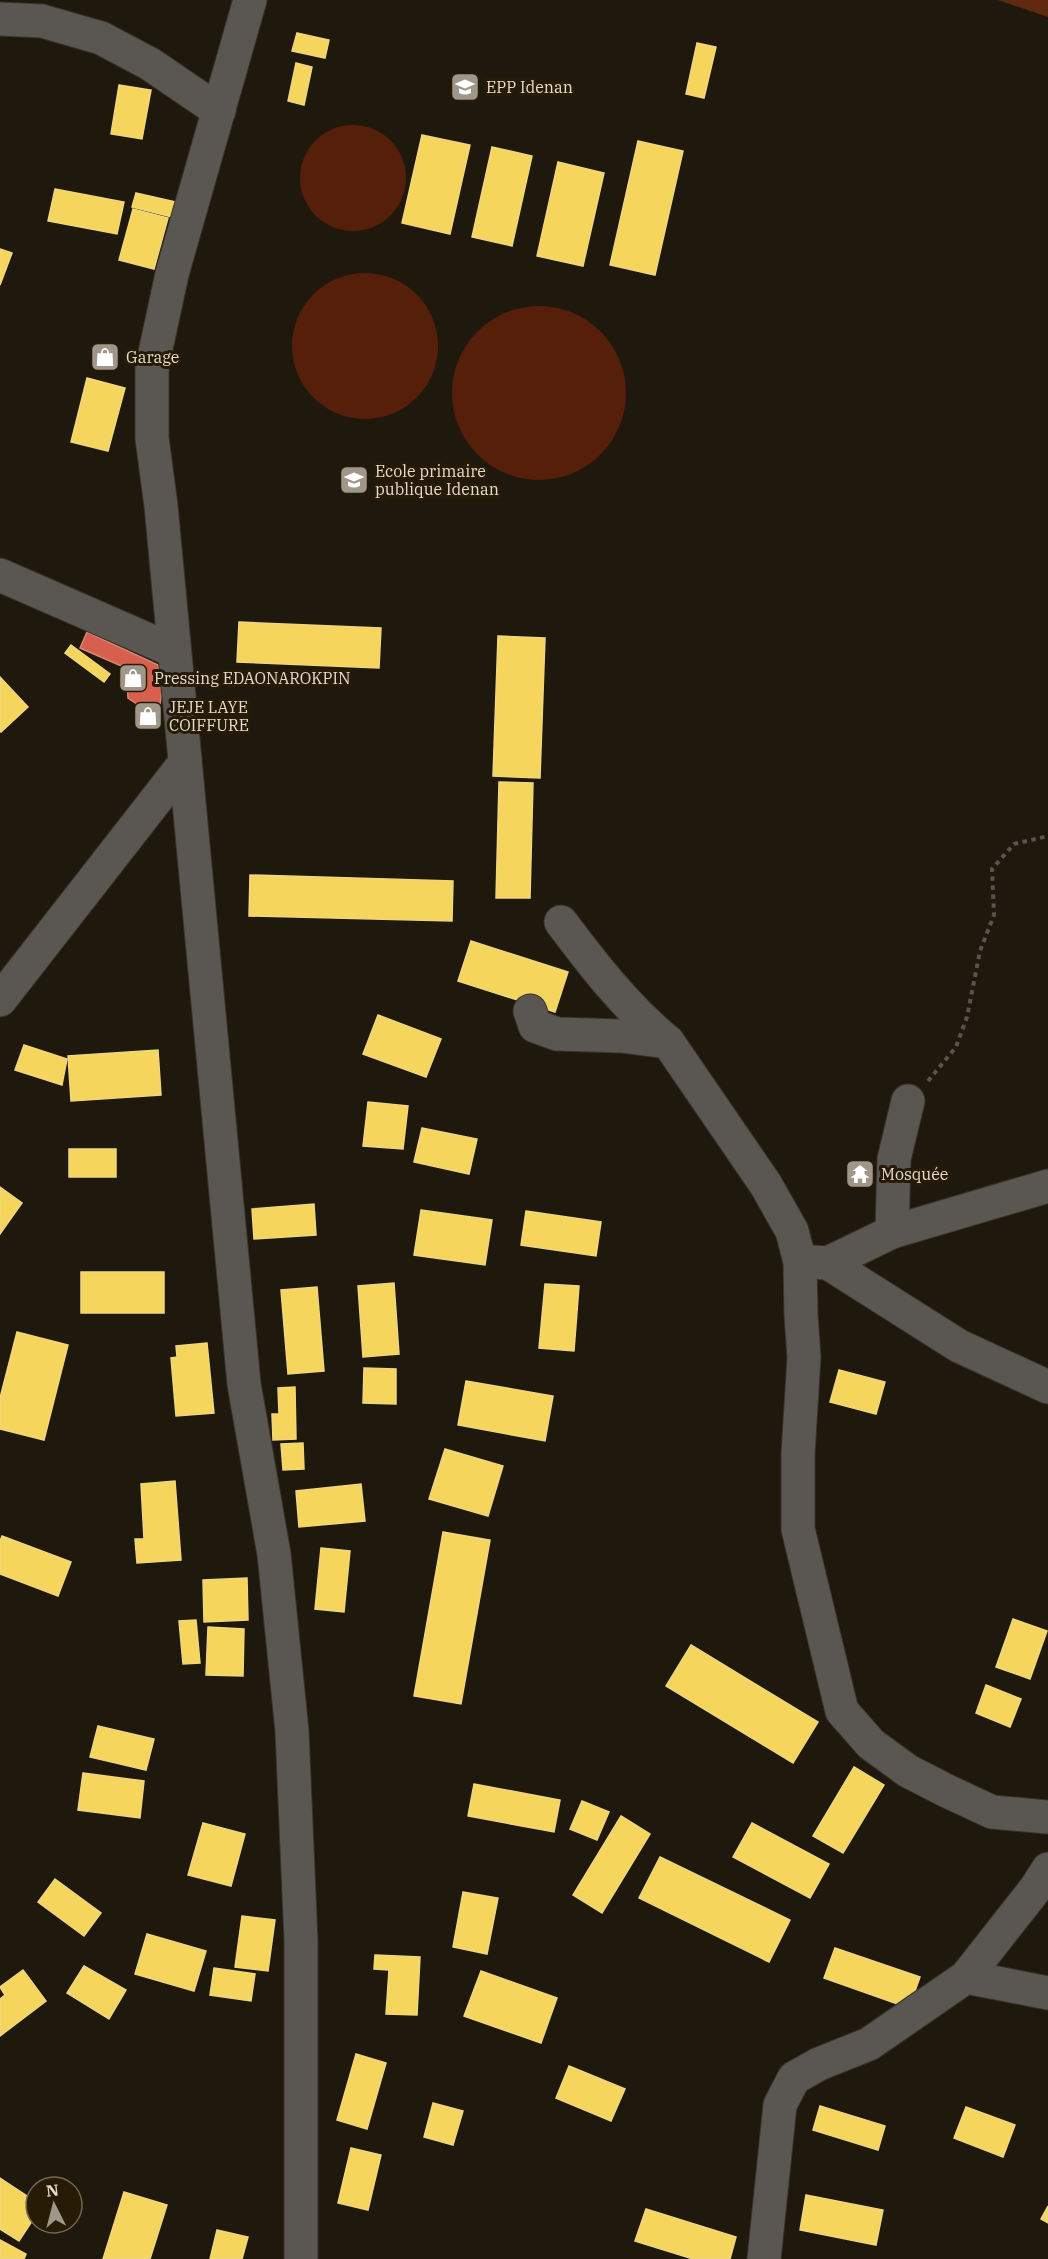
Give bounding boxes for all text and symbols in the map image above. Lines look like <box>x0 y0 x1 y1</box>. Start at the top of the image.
school or university icon: EPP Idenan <box>449 71 481 103</box>
place label: EPP Idenan <box>486 77 573 97</box>
shop icon: Garage <box>89 341 121 373</box>
place label: Garage <box>126 347 179 367</box>
place label: Ecole primaire publique Idenan <box>375 461 499 499</box>
school or university icon: Ecole primaire publique Idenan <box>338 464 370 496</box>
shop icon: Pressing EDAONAROKPIN <box>117 662 149 694</box>
place label: Pressing EDAONAROKPIN <box>154 668 351 688</box>
place label: JEJE LAYE COIFFURE <box>169 697 249 735</box>
shop icon: JEJE LAYE COIFFURE <box>132 700 164 732</box>
temple icon: Mosquée <box>844 1158 876 1190</box>
place label: Mosquée <box>881 1164 948 1184</box>
north arrow <box>24 2175 84 2235</box>
text: N <box>45 2179 60 2201</box>

